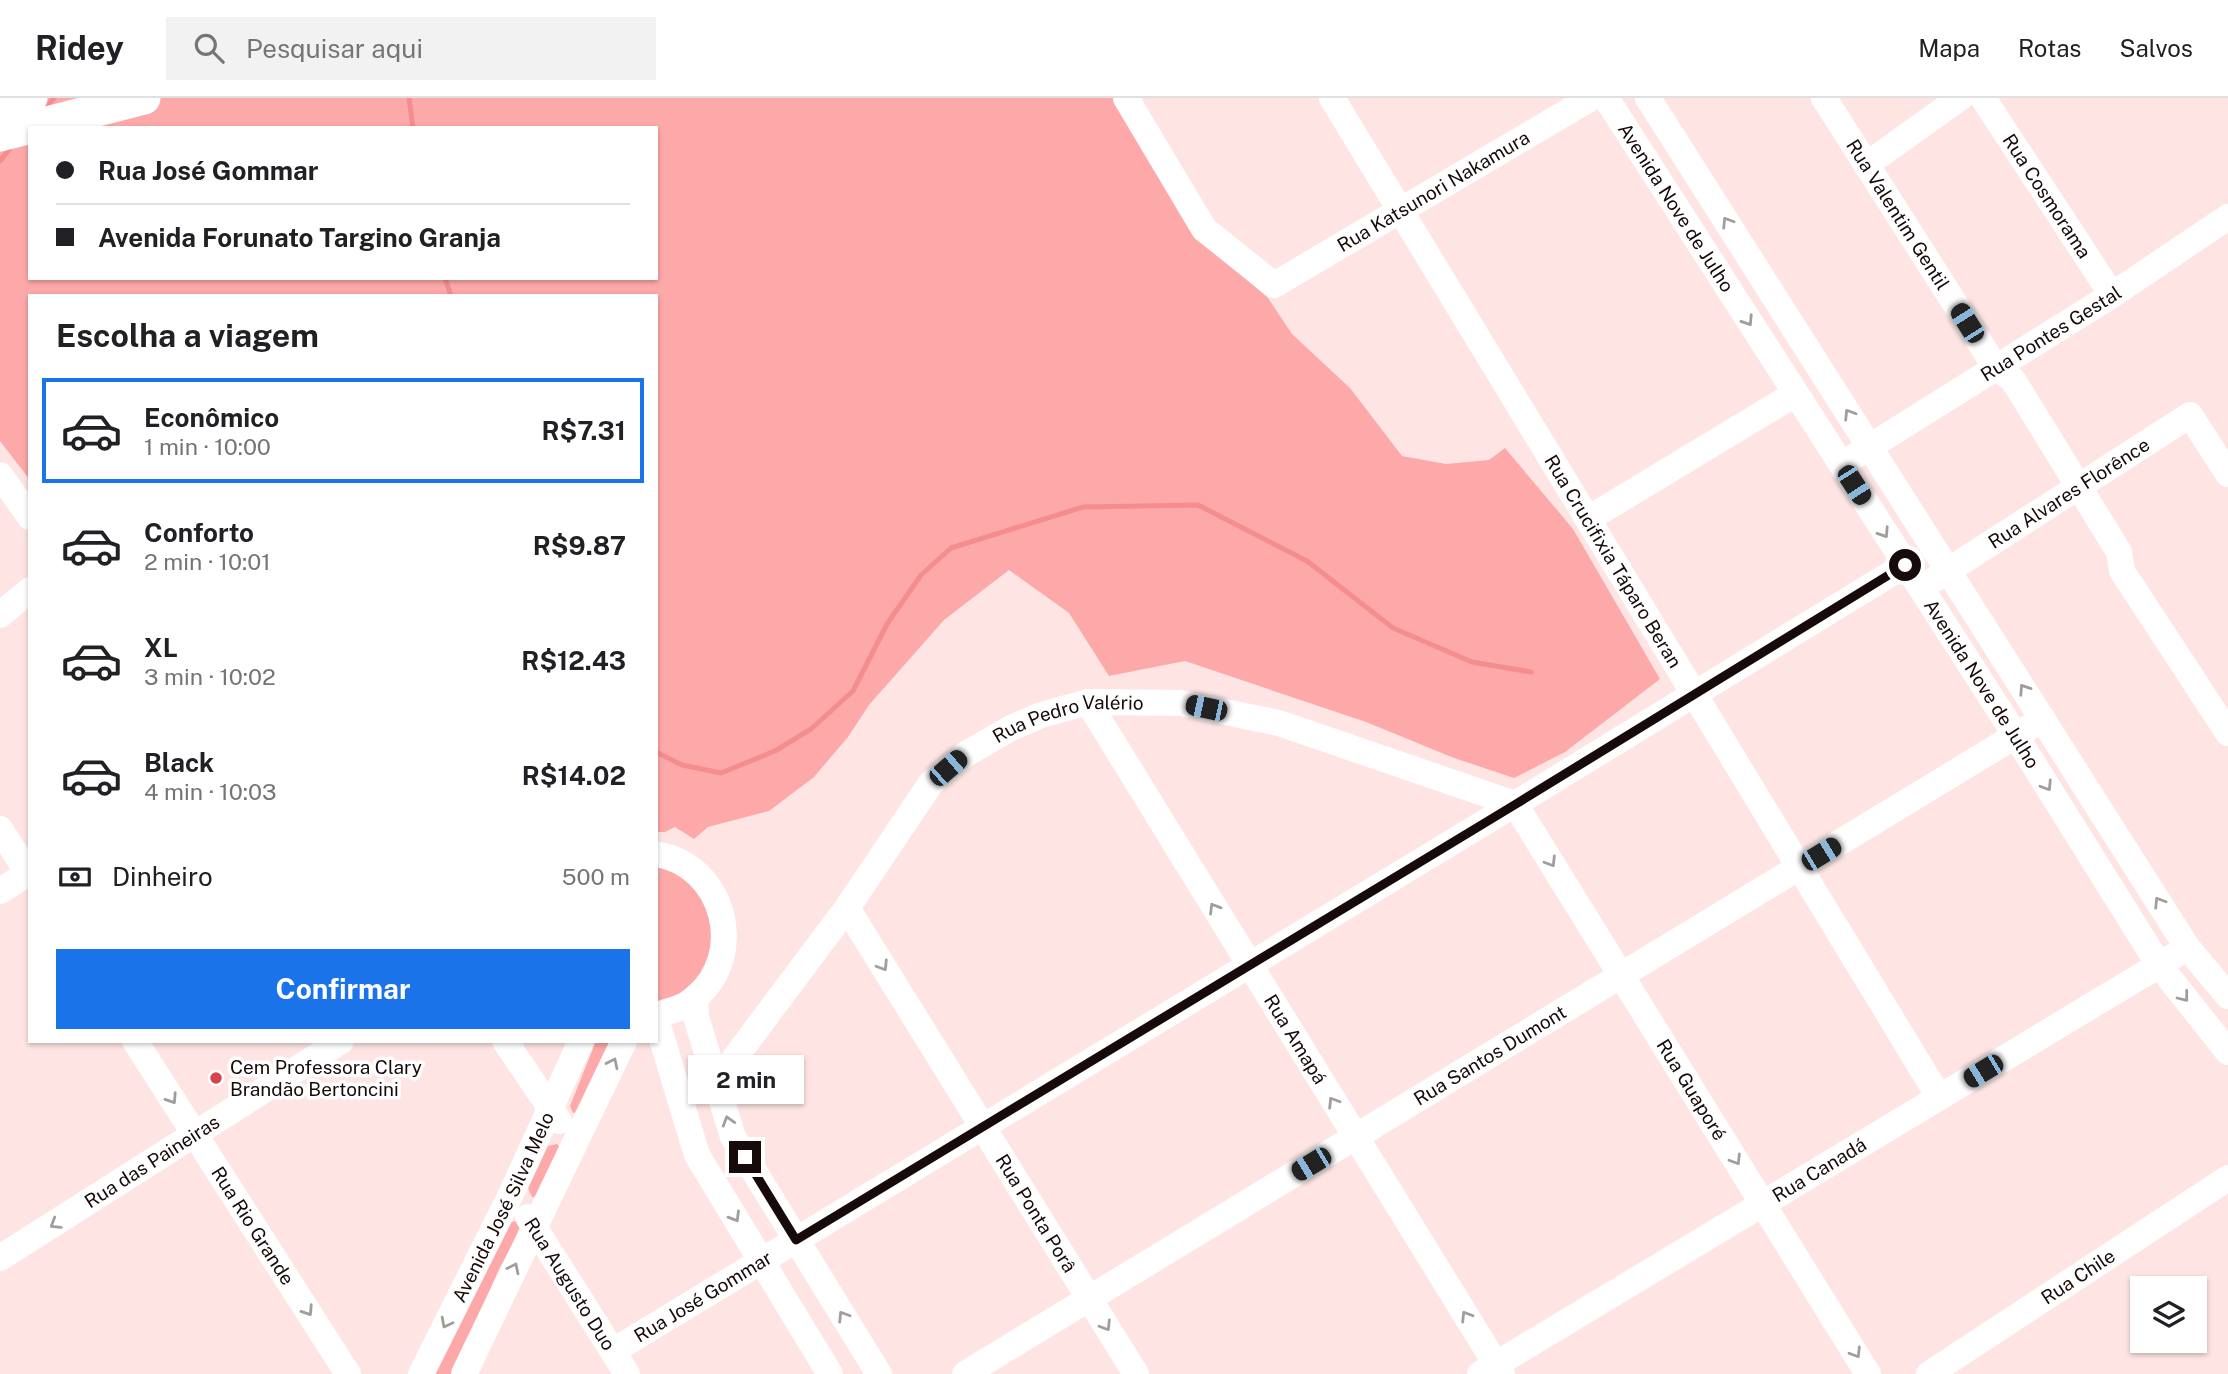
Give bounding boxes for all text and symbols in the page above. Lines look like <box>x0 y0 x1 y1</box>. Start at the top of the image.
search box <box>166 17 656 80</box>
text: Ridey <box>35 29 124 67</box>
icon: search <box>190 29 228 67</box>
text: Pesquisar aqui <box>246 33 423 64</box>
text: Mapa <box>1918 34 1980 62</box>
text: Rotas <box>2018 34 2081 62</box>
text: Salvos <box>2119 34 2193 62</box>
street label: Avenida Nove de Julho <box>1614 119 1739 296</box>
street label: Rua Katsunori Nakamura <box>1333 126 1533 256</box>
street label: Rua Cosmorama <box>1998 130 2096 262</box>
street label: Rua Valentim Gentil <box>1842 135 1954 294</box>
text: Rua José Gommar <box>98 155 318 186</box>
one-way arrow <box>1723 217 1736 230</box>
text: Avenida Forunato Targino Granja <box>98 222 501 253</box>
street label: Rua Pontes Gestal <box>1976 281 2125 386</box>
car <box>1947 300 1988 346</box>
one-way arrow <box>1740 313 1753 326</box>
text: Escolha a viagem <box>56 317 319 354</box>
icon: car <box>60 399 123 462</box>
text: Econômico <box>144 402 279 433</box>
one-way arrow <box>1845 409 1858 422</box>
text: R$7.31 <box>541 415 626 446</box>
text: 1 min · 10:00 <box>144 433 271 460</box>
street label: Rua Alvares Florênce <box>1984 433 2153 553</box>
street label: Rua Crucifixia Táparo Beran <box>1540 451 1687 672</box>
car <box>1834 462 1875 508</box>
icon: car <box>60 514 123 577</box>
text: Conforto <box>144 517 254 548</box>
one-way arrow <box>1876 525 1889 538</box>
text: R$9.87 <box>533 530 626 561</box>
text: 2 min · 10:01 <box>144 548 271 575</box>
route start <box>1889 549 1921 581</box>
street label: Avenida Nove de Julho <box>1920 595 2044 772</box>
icon: car <box>60 629 123 692</box>
text: XL <box>144 632 178 663</box>
text: R$12.43 <box>521 645 626 676</box>
text: 3 min · 10:02 <box>144 663 276 690</box>
one-way arrow <box>2019 684 2032 697</box>
street label: Rua Pedro Valério <box>989 691 1144 747</box>
car <box>1184 693 1229 723</box>
icon: car <box>60 744 123 807</box>
car <box>926 746 971 790</box>
text: Black <box>144 747 214 778</box>
text: R$14.02 <box>522 760 626 791</box>
text: 4 min · 10:03 <box>144 778 276 805</box>
one-way arrow <box>2038 778 2051 791</box>
car <box>1798 834 1845 874</box>
one-way arrow <box>1543 855 1556 868</box>
icon: cash <box>56 858 94 896</box>
text: Dinheiro <box>112 861 213 892</box>
text: 500 m <box>562 863 630 890</box>
one-way arrow <box>2154 896 2167 909</box>
one-way arrow <box>1209 903 1222 916</box>
button: Confirmar <box>56 949 630 1029</box>
one-way arrow <box>875 959 888 972</box>
one-way arrow <box>2176 989 2189 1002</box>
street label: Rua Amapá <box>1260 990 1332 1088</box>
street label: Rua Santos Dumont <box>1410 1001 1570 1110</box>
street label: Rua Guaporé <box>1652 1035 1731 1144</box>
car <box>1960 1051 2007 1091</box>
place label: Cem Professora Clary Brandão Bertoncini <box>230 1056 422 1100</box>
callout: 2 min <box>687 1056 803 1104</box>
one-way arrow <box>605 1058 619 1070</box>
text: 2 min <box>716 1066 776 1093</box>
marker: Cem Professora Clary Brandão Bertoncini <box>208 1070 224 1086</box>
one-way arrow <box>164 1091 177 1104</box>
one-way arrow <box>1329 1096 1342 1109</box>
street label: Avenida José Silva Melo <box>448 1108 558 1306</box>
street label: Rua das Paineiras <box>80 1110 223 1212</box>
one-way arrow <box>721 1115 736 1127</box>
street label: Rua Canadá <box>1768 1133 1870 1206</box>
route end <box>729 1141 761 1173</box>
car <box>1288 1144 1335 1184</box>
street label: Rua Ponta Porâ <box>991 1150 1081 1276</box>
one-way arrow <box>1727 1152 1740 1165</box>
street label: Rua Rio Grande <box>207 1162 299 1289</box>
one-way arrow <box>726 1210 739 1223</box>
street label: Rua Augusto Duo <box>520 1213 620 1354</box>
one-way arrow <box>49 1215 62 1228</box>
street label: Rua Chile <box>2037 1244 2119 1309</box>
street label: Rua José Gommar <box>630 1246 776 1347</box>
one-way arrow <box>506 1263 520 1275</box>
map controls <box>2130 1276 2207 1353</box>
button: layers <box>2130 1276 2207 1353</box>
one-way arrow <box>299 1303 312 1316</box>
one-way arrow <box>839 1311 852 1324</box>
one-way arrow <box>1461 1311 1474 1324</box>
one-way arrow <box>440 1316 454 1329</box>
one-way arrow <box>1098 1319 1111 1332</box>
one-way arrow <box>1847 1346 1860 1359</box>

